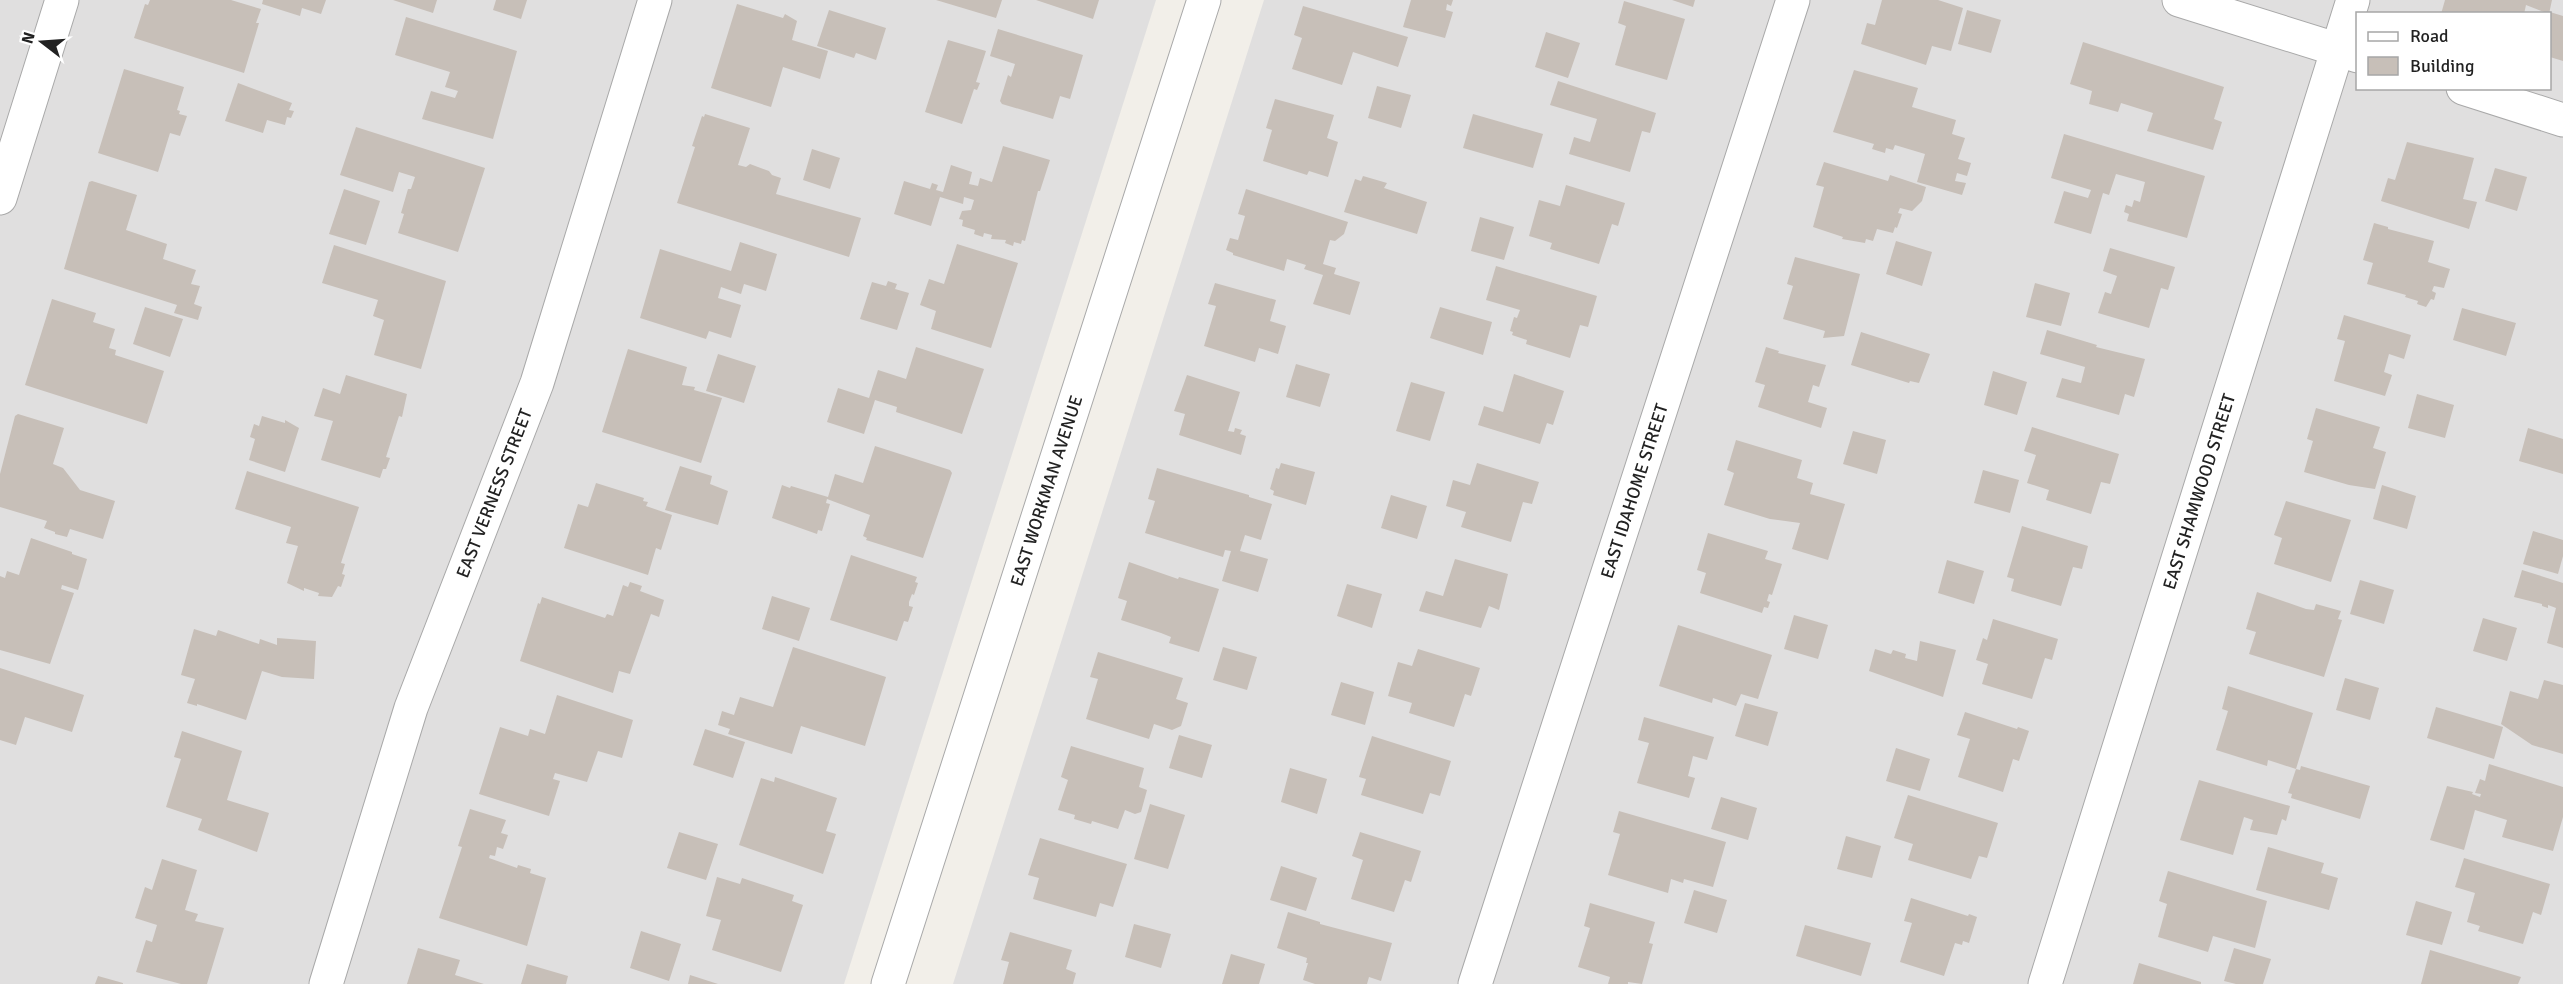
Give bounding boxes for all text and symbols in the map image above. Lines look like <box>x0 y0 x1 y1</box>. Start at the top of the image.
north arrow <box>12 12 72 72</box>
legend <box>2356 12 2551 90</box>
text: Road <box>2410 25 2449 47</box>
text: N <box>17 30 40 46</box>
text: Building <box>2410 55 2474 77</box>
street label: EAST SHAMWOOD STREET <box>2158 391 2240 592</box>
street label: EAST WORKMAN AVENUE <box>1005 393 1087 589</box>
street label: EAST IDAHOME STREET <box>1596 401 1673 581</box>
street label: EAST VERNESS STREET <box>451 405 537 581</box>

